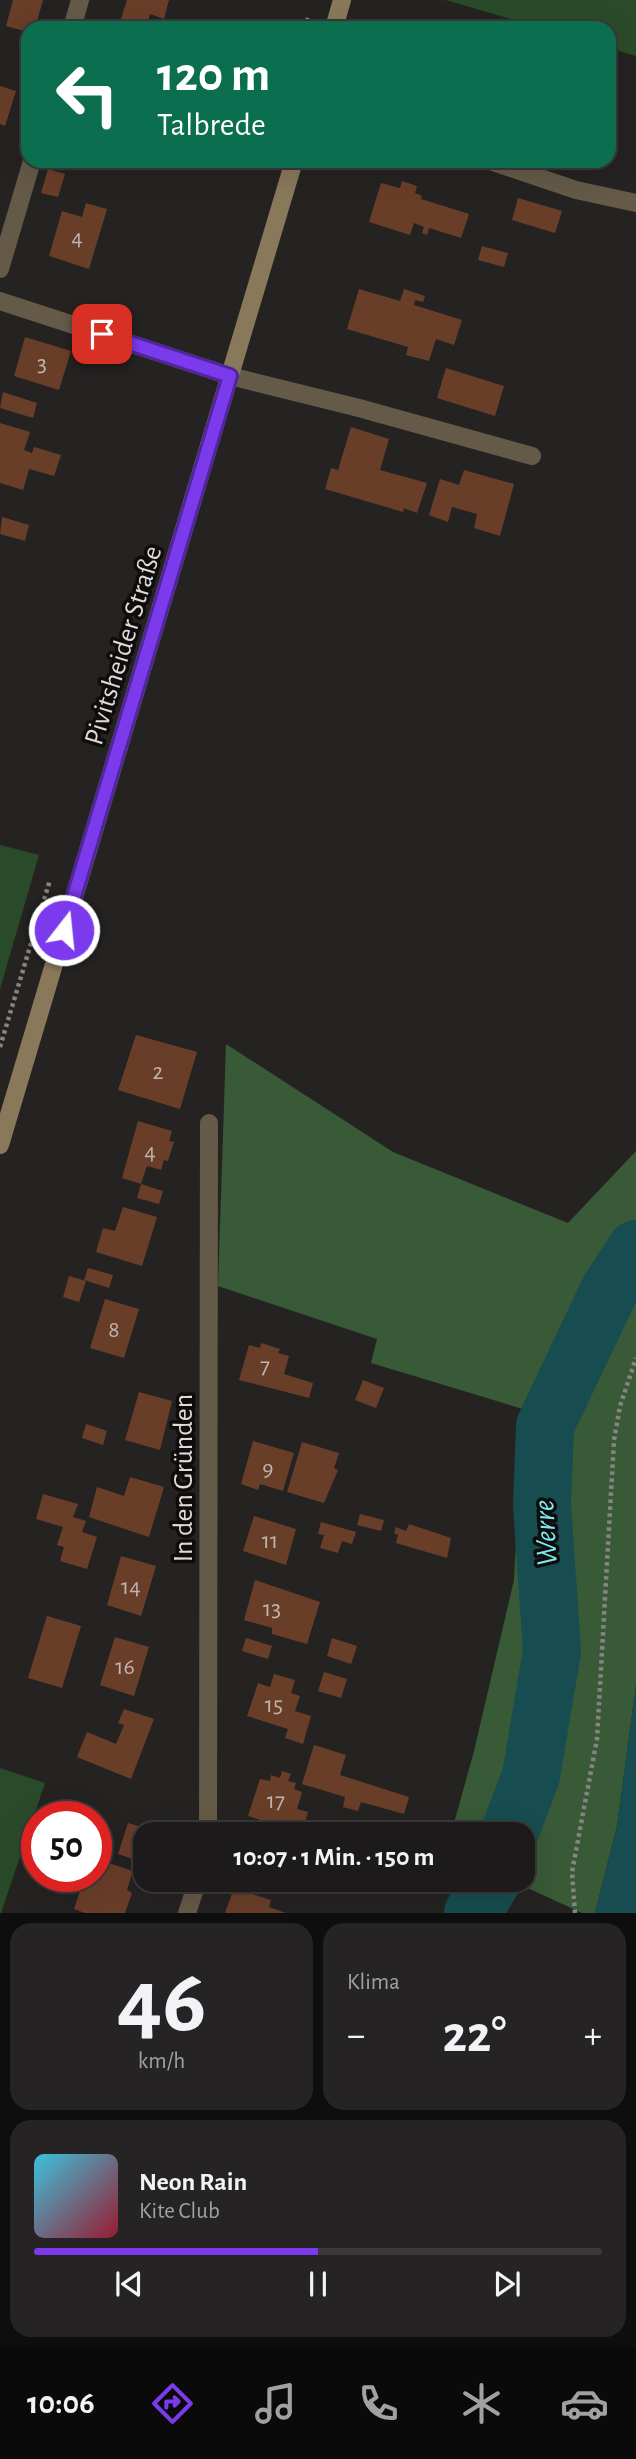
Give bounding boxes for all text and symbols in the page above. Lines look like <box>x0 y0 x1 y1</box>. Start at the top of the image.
icon: left <box>42 49 133 140</box>
text: 120 m <box>157 51 270 100</box>
text: Talbrede <box>157 109 266 141</box>
house number: 4 <box>71 226 83 250</box>
pin <box>72 304 132 364</box>
icon: arrive <box>83 315 121 353</box>
house number: 3 <box>37 352 47 376</box>
street label: Pivitsheider Straße <box>80 543 168 749</box>
position arrow <box>27 893 101 967</box>
house number: 2 <box>153 1060 164 1084</box>
house number: 4 <box>144 1140 156 1164</box>
house number: 8 <box>108 1318 120 1342</box>
house number: 7 <box>260 1354 270 1378</box>
street label: In den Gründen <box>170 1394 198 1562</box>
house number: 9 <box>262 1457 274 1481</box>
water label: Werre <box>529 1499 563 1567</box>
house number: 11 <box>262 1529 278 1553</box>
house number: 14 <box>121 1575 141 1599</box>
house number: 13 <box>263 1597 281 1621</box>
house number: 16 <box>115 1655 135 1679</box>
house number: 15 <box>265 1693 283 1717</box>
house number: 17 <box>267 1789 285 1813</box>
speed limit sign: 50 <box>21 1801 112 1892</box>
text: 10:07 · 1 Min. · 150 m <box>234 1844 434 1870</box>
text: 46 <box>117 1957 206 2048</box>
text: Klima <box>347 1971 400 1994</box>
text: 22° <box>442 2009 507 2061</box>
text: − <box>347 2017 365 2055</box>
text: + <box>584 2017 602 2055</box>
text: km/h <box>138 2050 185 2073</box>
text: Neon Rain <box>139 2169 247 2195</box>
text: Kite Club <box>139 2200 220 2223</box>
icon: previous <box>110 2265 148 2303</box>
icon: pause <box>299 2265 337 2303</box>
icon: next <box>488 2265 526 2303</box>
icon: directions <box>148 2379 197 2428</box>
icon: music <box>251 2379 300 2428</box>
icon: phone <box>354 2379 403 2428</box>
icon: climate <box>457 2379 506 2428</box>
icon: car <box>560 2379 609 2428</box>
text: 10:06 <box>27 2387 95 2419</box>

